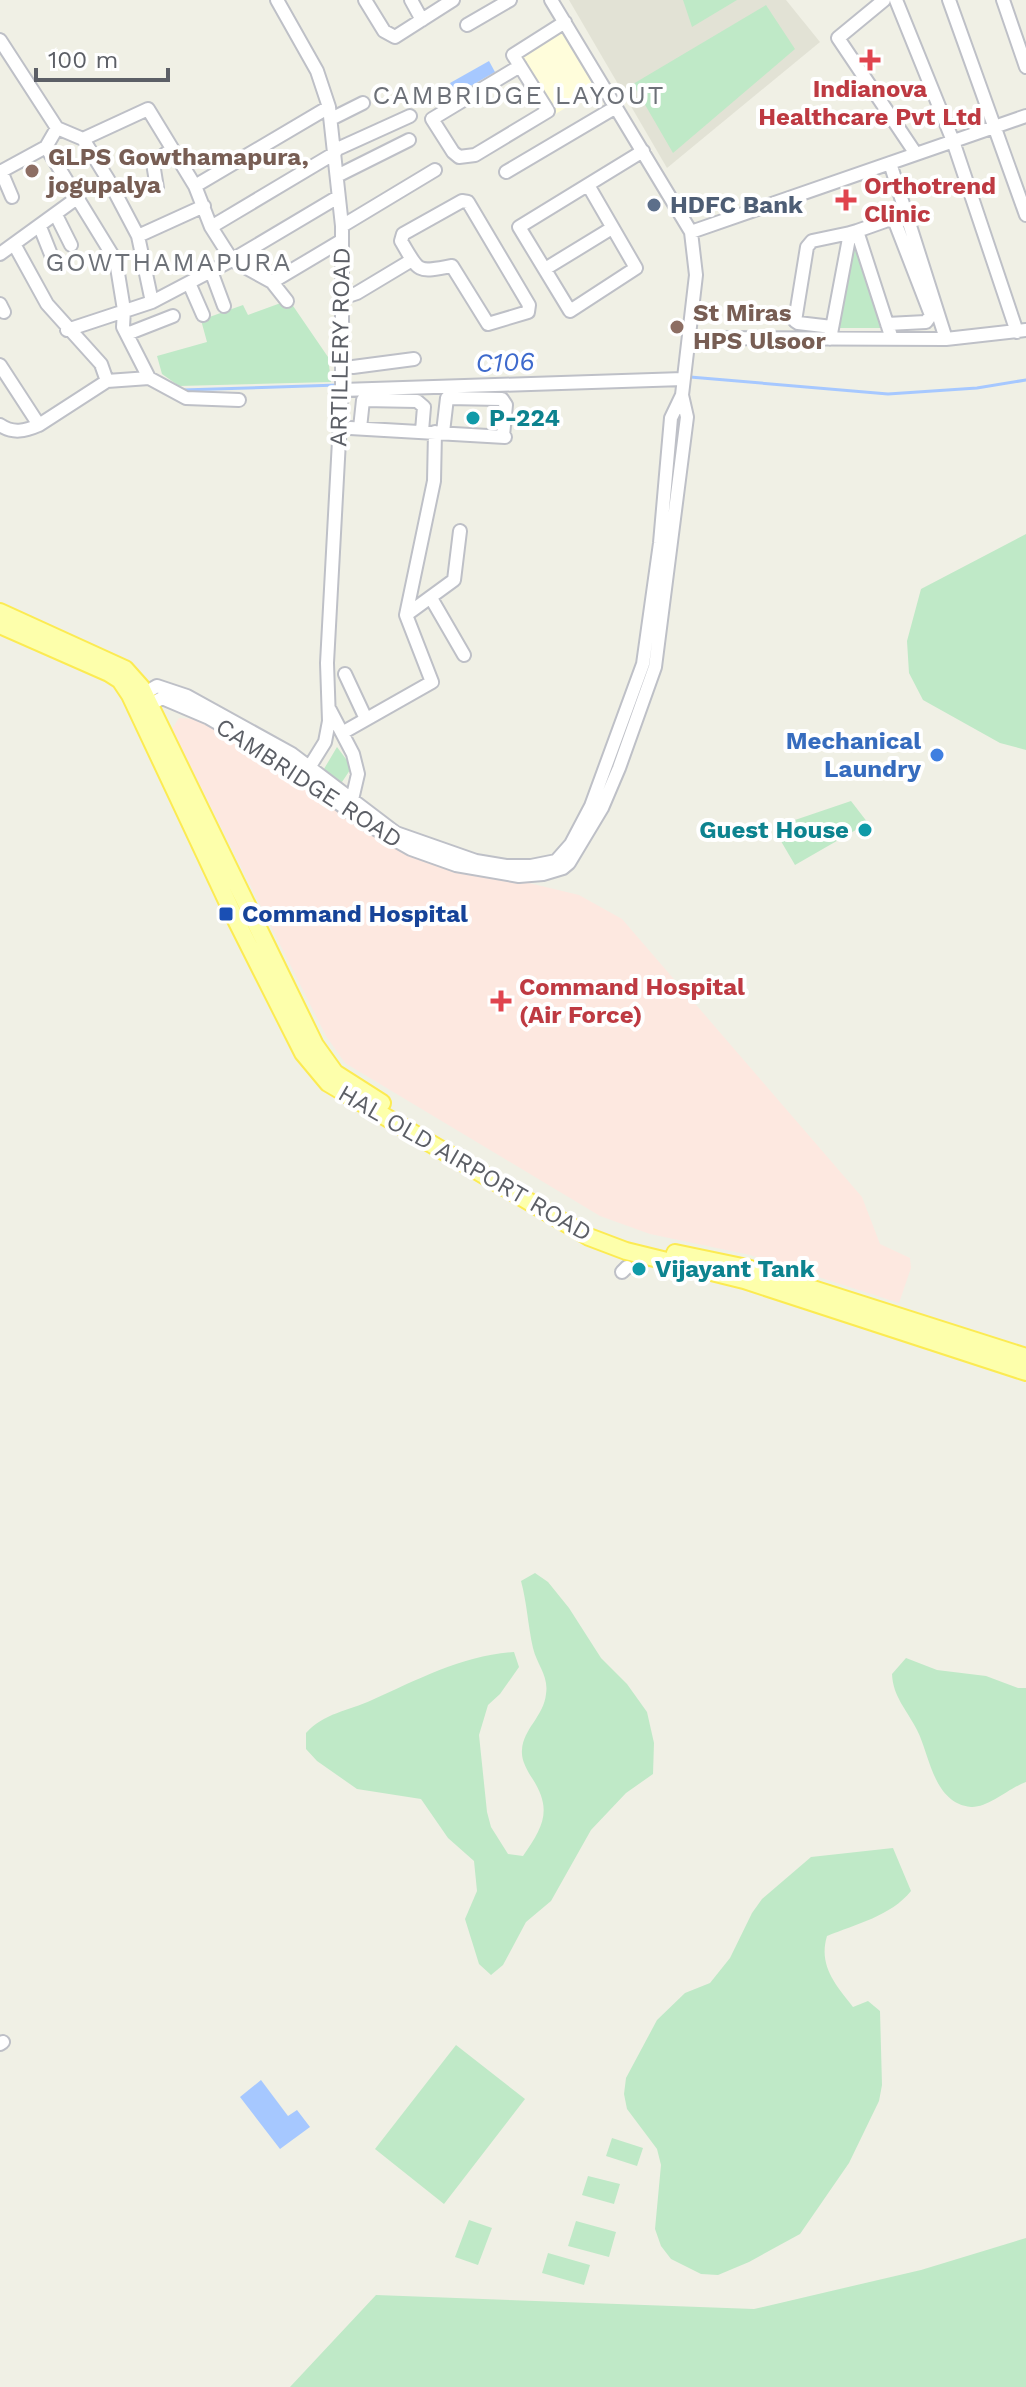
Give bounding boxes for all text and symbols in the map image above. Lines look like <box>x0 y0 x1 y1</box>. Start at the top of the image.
scale bar <box>36 32 168 82</box>
text: 100 m <box>48 46 118 74</box>
marker: Indianova Healthcare Pvt Ltd <box>859 49 881 71</box>
place label: Indianova Healthcare Pvt Ltd <box>758 75 982 131</box>
district label: CAMBRIDGE LAYOUT <box>372 80 666 110</box>
place label: GLPS Gowthamapura, jogupalya <box>45 143 309 199</box>
marker: GLPS Gowthamapura, jogupalya <box>23 162 41 180</box>
place label: Orthotrend Clinic <box>864 172 996 228</box>
marker: Orthotrend Clinic <box>835 189 857 211</box>
place label: HDFC Bank <box>670 191 803 219</box>
marker: HDFC Bank <box>645 196 663 214</box>
district label: GOWTHAMAPURA <box>45 247 293 277</box>
street label: ARTILLERY ROAD <box>324 247 356 447</box>
place label: St Miras HPS Ulsoor <box>693 299 826 355</box>
marker: St Miras HPS Ulsoor <box>668 318 686 336</box>
water label: C106 <box>475 346 536 378</box>
place label: P-224 <box>489 404 560 432</box>
marker: P-224 <box>464 409 482 427</box>
street label: CAMBRIDGE ROAD <box>211 712 407 854</box>
place label: Mechanical Laundry <box>786 727 921 783</box>
marker: Mechanical Laundry <box>928 746 946 764</box>
place label: Guest House <box>699 816 849 844</box>
marker: Guest House <box>856 821 874 839</box>
place label: Command Hospital <box>242 900 468 928</box>
marker: Command Hospital <box>217 905 235 923</box>
place label: Command Hospital (Air Force) <box>519 973 745 1029</box>
marker: Command Hospital (Air Force) <box>490 990 512 1012</box>
street label: HAL OLD AIRPORT ROAD <box>333 1079 597 1247</box>
place label: Vijayant Tank <box>655 1255 815 1283</box>
marker: Vijayant Tank <box>630 1260 648 1278</box>

